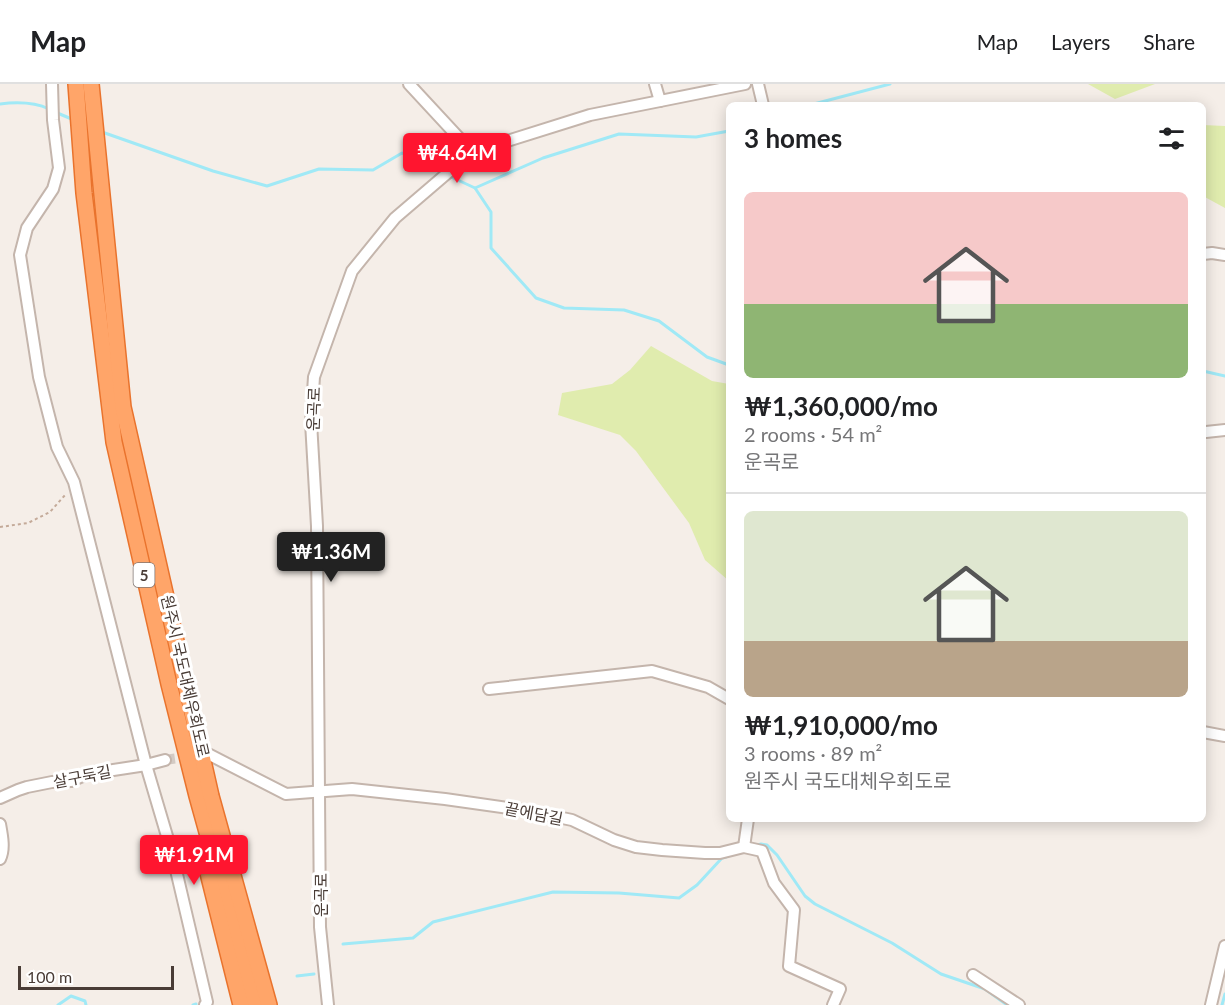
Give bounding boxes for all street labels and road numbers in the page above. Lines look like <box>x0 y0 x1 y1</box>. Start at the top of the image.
street label: 운곡로 <box>303 386 323 431</box>
road number: 5 <box>134 563 154 587</box>
street label: 원주시 국도대체우회도로 <box>158 593 214 759</box>
street label: 살구둑길 <box>51 761 113 791</box>
street label: 끝에담길 <box>503 798 565 828</box>
street label: 운곡로 <box>311 873 330 917</box>

